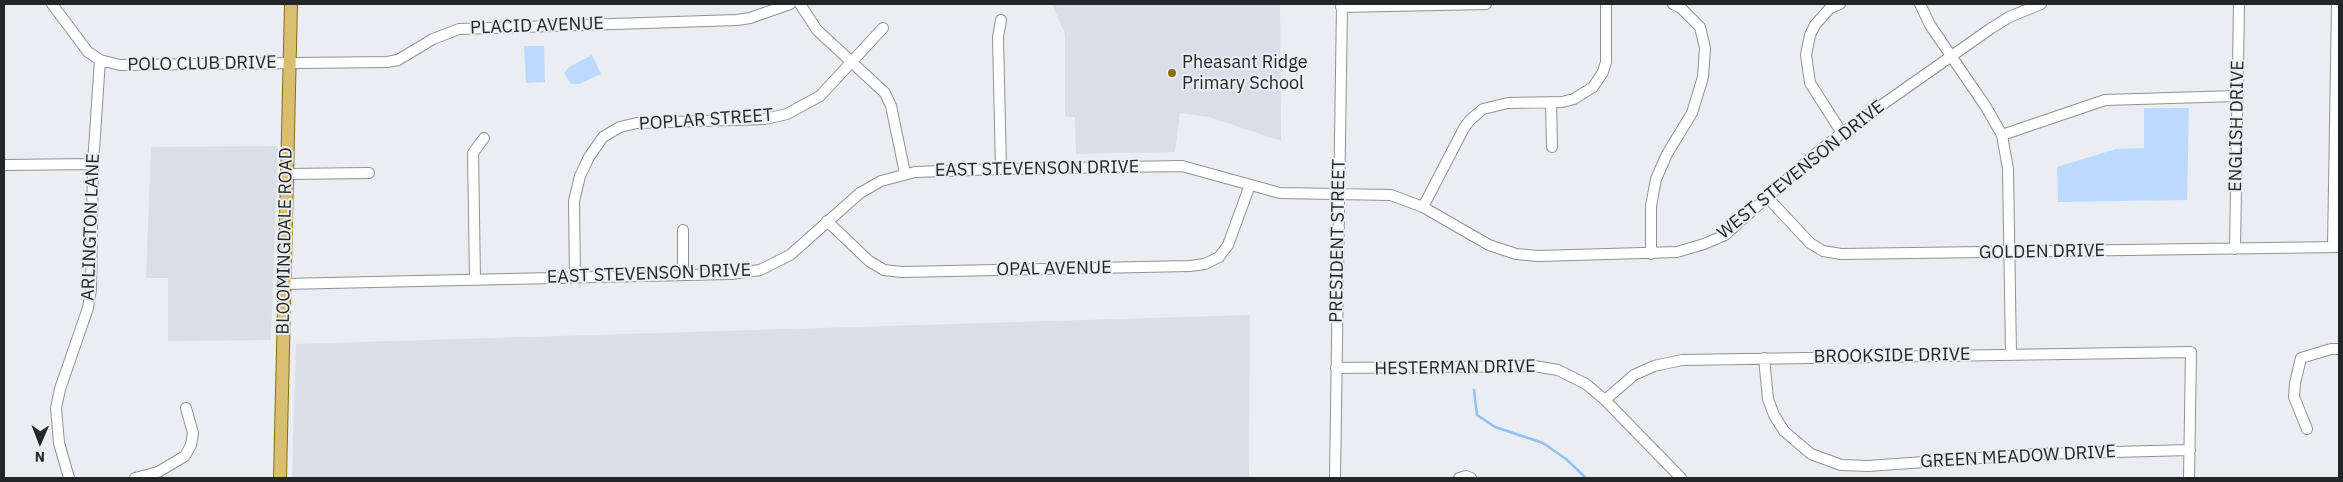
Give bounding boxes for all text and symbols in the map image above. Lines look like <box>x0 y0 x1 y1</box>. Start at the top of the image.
street label: PLACID AVENUE <box>470 13 604 39</box>
street label: POLO CLUB DRIVE <box>127 52 277 76</box>
place label: Pheasant Ridge Primary School <box>1182 52 1308 94</box>
street label: ENGLISH DRIVE <box>2225 60 2249 192</box>
marker: Pheasant Ridge Primary School <box>1166 67 1178 79</box>
street label: WEST STEVENSON DRIVE <box>1713 96 1889 244</box>
street label: POPLAR STREET <box>638 105 774 135</box>
street label: BLOOMINGDALE ROAD <box>273 147 297 335</box>
street label: ARLINGTON LANE <box>78 153 104 301</box>
street label: EAST STEVENSON DRIVE <box>935 156 1139 182</box>
street label: PRESIDENT STREET <box>1326 159 1350 323</box>
street label: GOLDEN DRIVE <box>1979 240 2105 264</box>
street label: OPAL AVENUE <box>996 257 1112 281</box>
street label: EAST STEVENSON DRIVE <box>547 260 751 288</box>
street label: BROOKSIDE DRIVE <box>1814 344 1970 368</box>
street label: HESTERMAN DRIVE <box>1374 356 1536 380</box>
north arrow <box>15 417 65 467</box>
street label: GREEN MEADOW DRIVE <box>1920 441 2116 473</box>
text: N <box>35 448 45 466</box>

